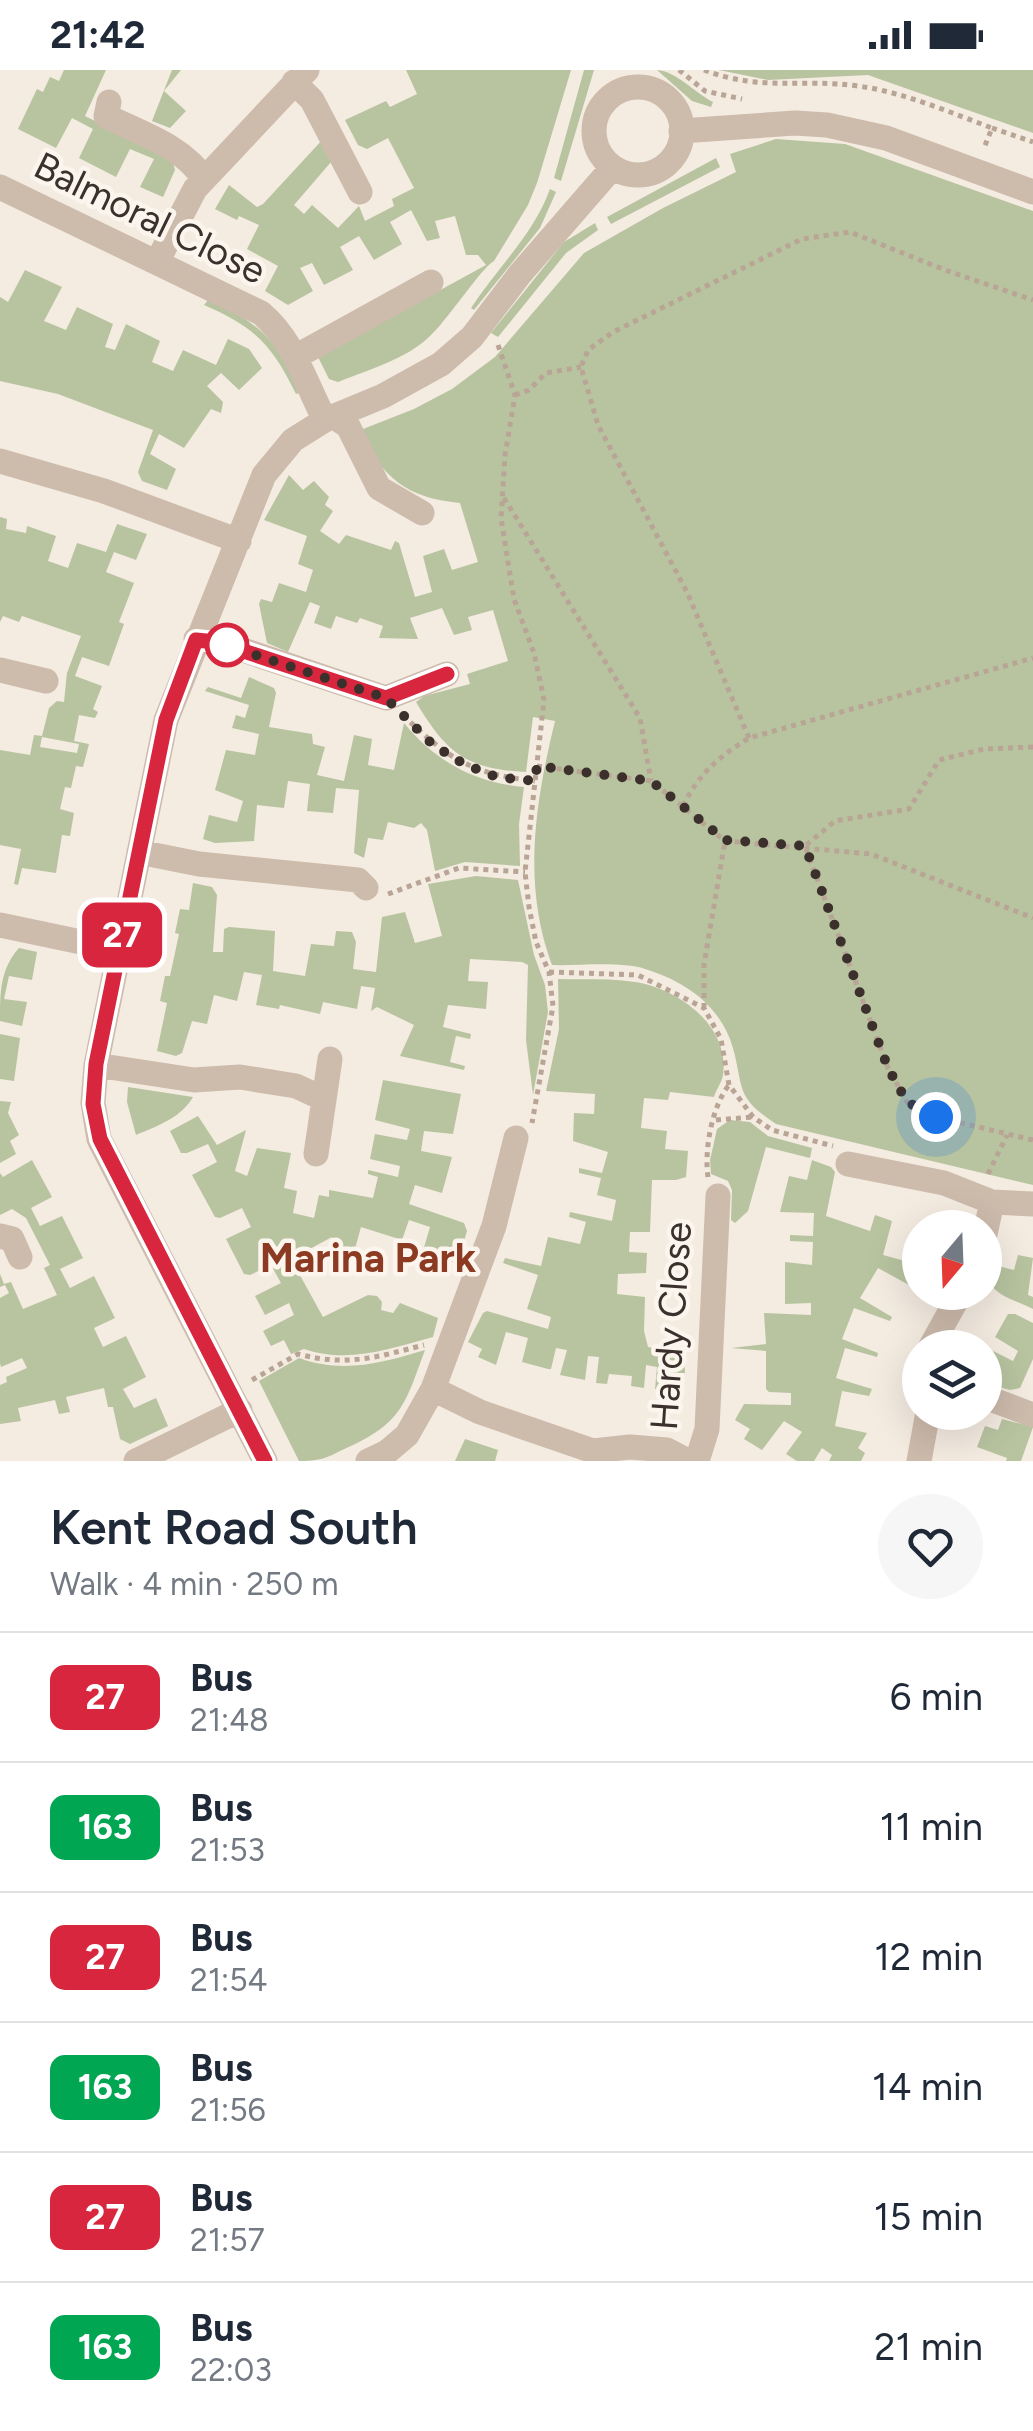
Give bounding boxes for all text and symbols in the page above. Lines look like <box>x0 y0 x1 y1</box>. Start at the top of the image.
text: 21:42 <box>50 12 146 58</box>
street label: Balmoral Close <box>27 142 273 294</box>
unlabelled marker <box>206 624 248 666</box>
line badge: 27 <box>77 902 167 968</box>
text: 27 <box>102 914 142 956</box>
your location <box>911 1092 961 1142</box>
north arrow <box>902 1210 1002 1310</box>
map controls <box>902 1210 1002 1430</box>
street label: Hardy Close <box>641 1220 701 1432</box>
district label: Marina Park <box>260 1234 477 1282</box>
button: layers <box>902 1330 1002 1430</box>
button: heart <box>878 1494 983 1599</box>
text: Kent Road South <box>50 1498 418 1556</box>
text: Walk · 4 min · 250 m <box>50 1565 338 1603</box>
text: Bus <box>190 1655 253 1701</box>
text: 6 min <box>890 1674 983 1720</box>
text: 27 <box>85 1676 125 1718</box>
text: 21:48 <box>190 1701 269 1739</box>
text: Bus <box>190 1785 253 1831</box>
text: 11 min <box>880 1804 983 1850</box>
text: 163 <box>78 1806 132 1848</box>
text: 21:53 <box>190 1831 265 1869</box>
text: Bus <box>190 1915 253 1961</box>
text: 12 min <box>874 1934 983 1980</box>
text: 27 <box>85 1936 125 1978</box>
text: 21:54 <box>190 1961 267 1999</box>
text: Bus <box>190 2045 253 2091</box>
text: 14 min <box>872 2064 983 2110</box>
text: 163 <box>78 2066 132 2108</box>
text: 21:56 <box>190 2091 266 2129</box>
text: Bus <box>190 2175 253 2221</box>
text: 15 min <box>874 2194 983 2240</box>
text: 27 <box>85 2196 125 2238</box>
text: 21:57 <box>190 2221 265 2259</box>
text: Bus <box>190 2305 253 2351</box>
text: 21 min <box>874 2324 983 2370</box>
text: 163 <box>78 2326 132 2368</box>
text: 22:03 <box>190 2351 272 2389</box>

